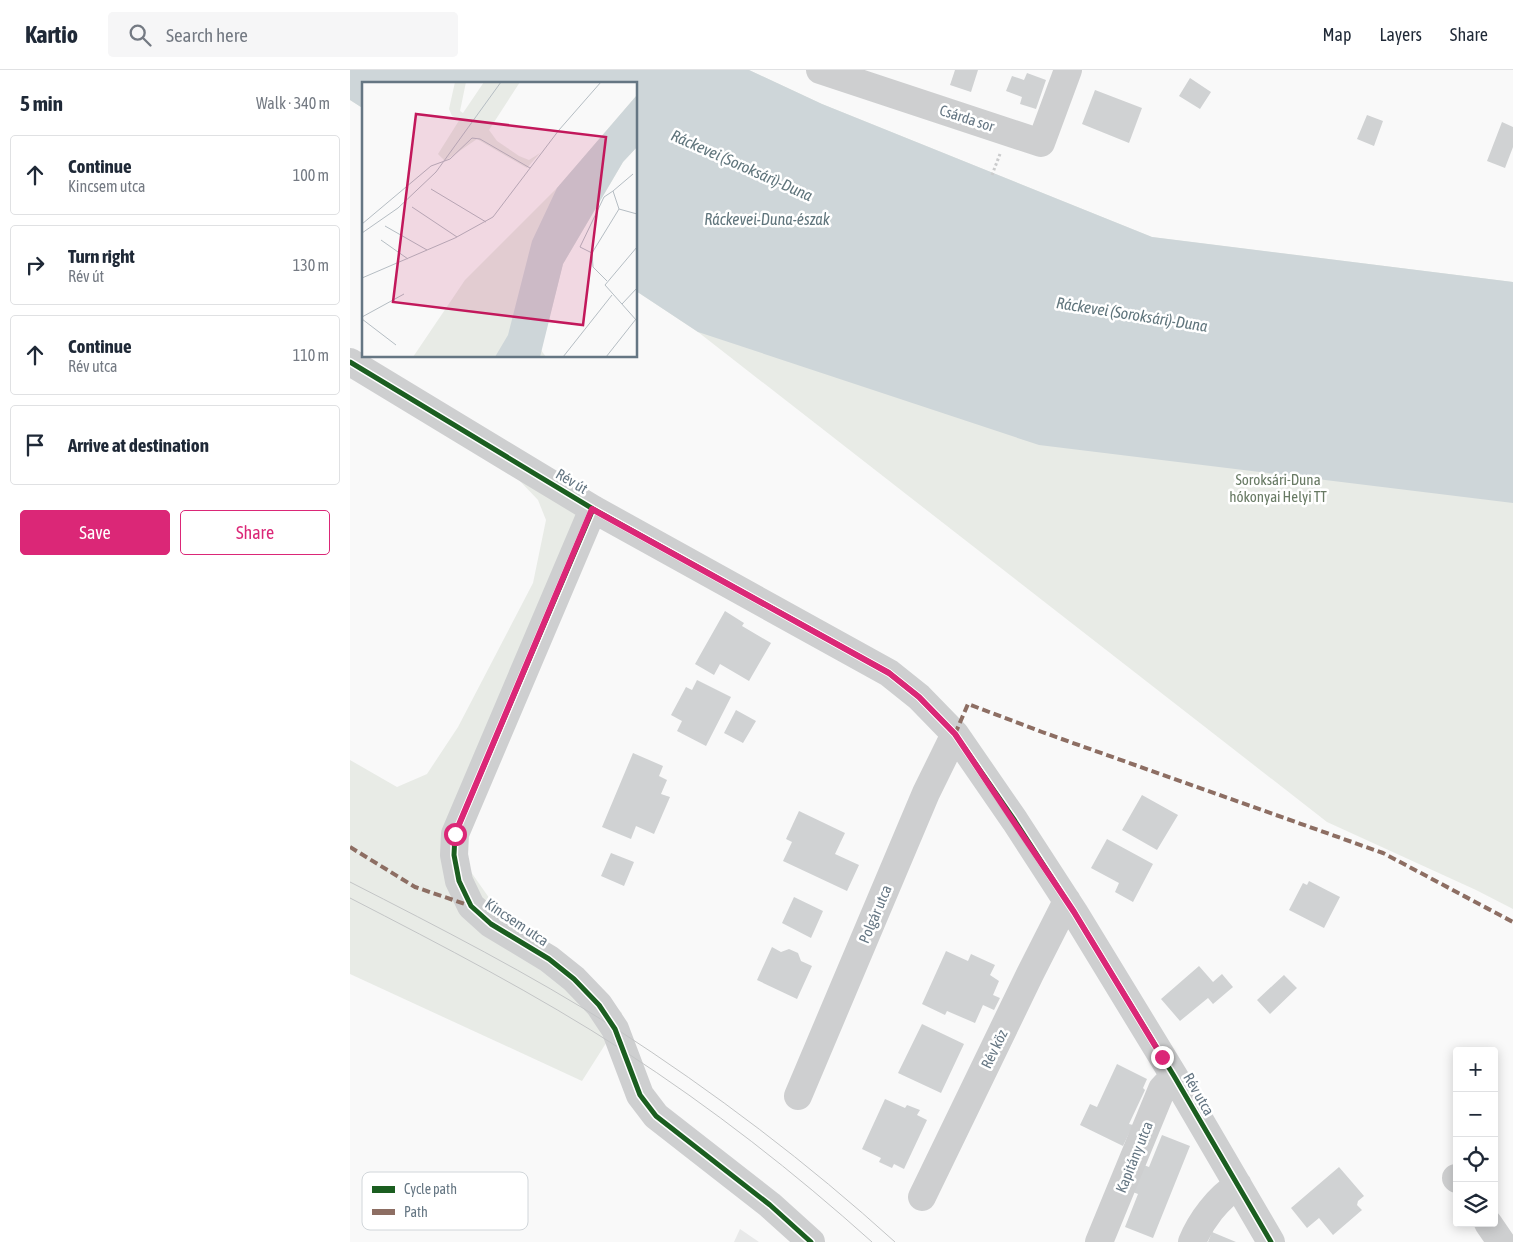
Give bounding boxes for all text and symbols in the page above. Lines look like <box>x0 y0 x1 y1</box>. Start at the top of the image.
search box <box>108 12 458 57</box>
text: Kartio <box>25 21 78 48</box>
icon: search <box>126 21 154 49</box>
text: Search here <box>166 24 248 46</box>
text: Map <box>1322 24 1351 45</box>
text: Layers <box>1379 24 1422 45</box>
text: Share <box>1450 24 1488 45</box>
inset map <box>362 82 638 358</box>
text: 5 min <box>20 91 63 115</box>
text: Walk · 340 m <box>256 94 330 112</box>
street label: Csárda sor <box>938 101 997 135</box>
water label: Ráckevei (Soroksári)-Duna <box>668 126 816 205</box>
text: Continue <box>68 155 132 177</box>
icon: ahead <box>21 161 49 189</box>
text: 100 m <box>293 166 329 184</box>
text: Kincsem utca <box>68 177 145 195</box>
water label: Ráckevei-Duna-észak <box>704 210 831 228</box>
text: Turn right <box>68 245 135 267</box>
icon: right <box>21 251 49 279</box>
text: 130 m <box>293 256 329 274</box>
text: Rév út <box>68 267 104 285</box>
water label: Ráckevei (Soroksári)-Duna <box>1055 293 1209 336</box>
text: Continue <box>68 335 132 357</box>
icon: ahead <box>21 341 49 369</box>
text: 110 m <box>293 346 329 364</box>
text: Rév utca <box>68 357 117 375</box>
icon: arrive <box>21 431 49 459</box>
text: Arrive at destination <box>68 434 209 456</box>
street label: Rév út <box>553 465 591 497</box>
park label: Soroksári-Duna hókonyai Helyi TT <box>1229 471 1327 505</box>
button: Save <box>20 510 170 555</box>
button: Share <box>180 510 330 555</box>
route start <box>444 823 467 846</box>
street label: Polgár utca <box>855 882 895 946</box>
street label: Kincsem utca <box>482 895 552 949</box>
street label: Rév köz <box>977 1026 1011 1071</box>
route end <box>1151 1046 1174 1069</box>
map controls <box>1453 1047 1498 1227</box>
button: + <box>1453 1047 1498 1092</box>
street label: Rév utca <box>1180 1070 1218 1118</box>
button: − <box>1453 1092 1498 1137</box>
street label: Kapitány utca <box>1112 1119 1156 1195</box>
button: locate <box>1453 1137 1498 1182</box>
legend <box>362 1172 528 1230</box>
text: Cycle path <box>404 1181 457 1197</box>
button: layers <box>1453 1182 1498 1227</box>
text: Path <box>404 1204 428 1220</box>

